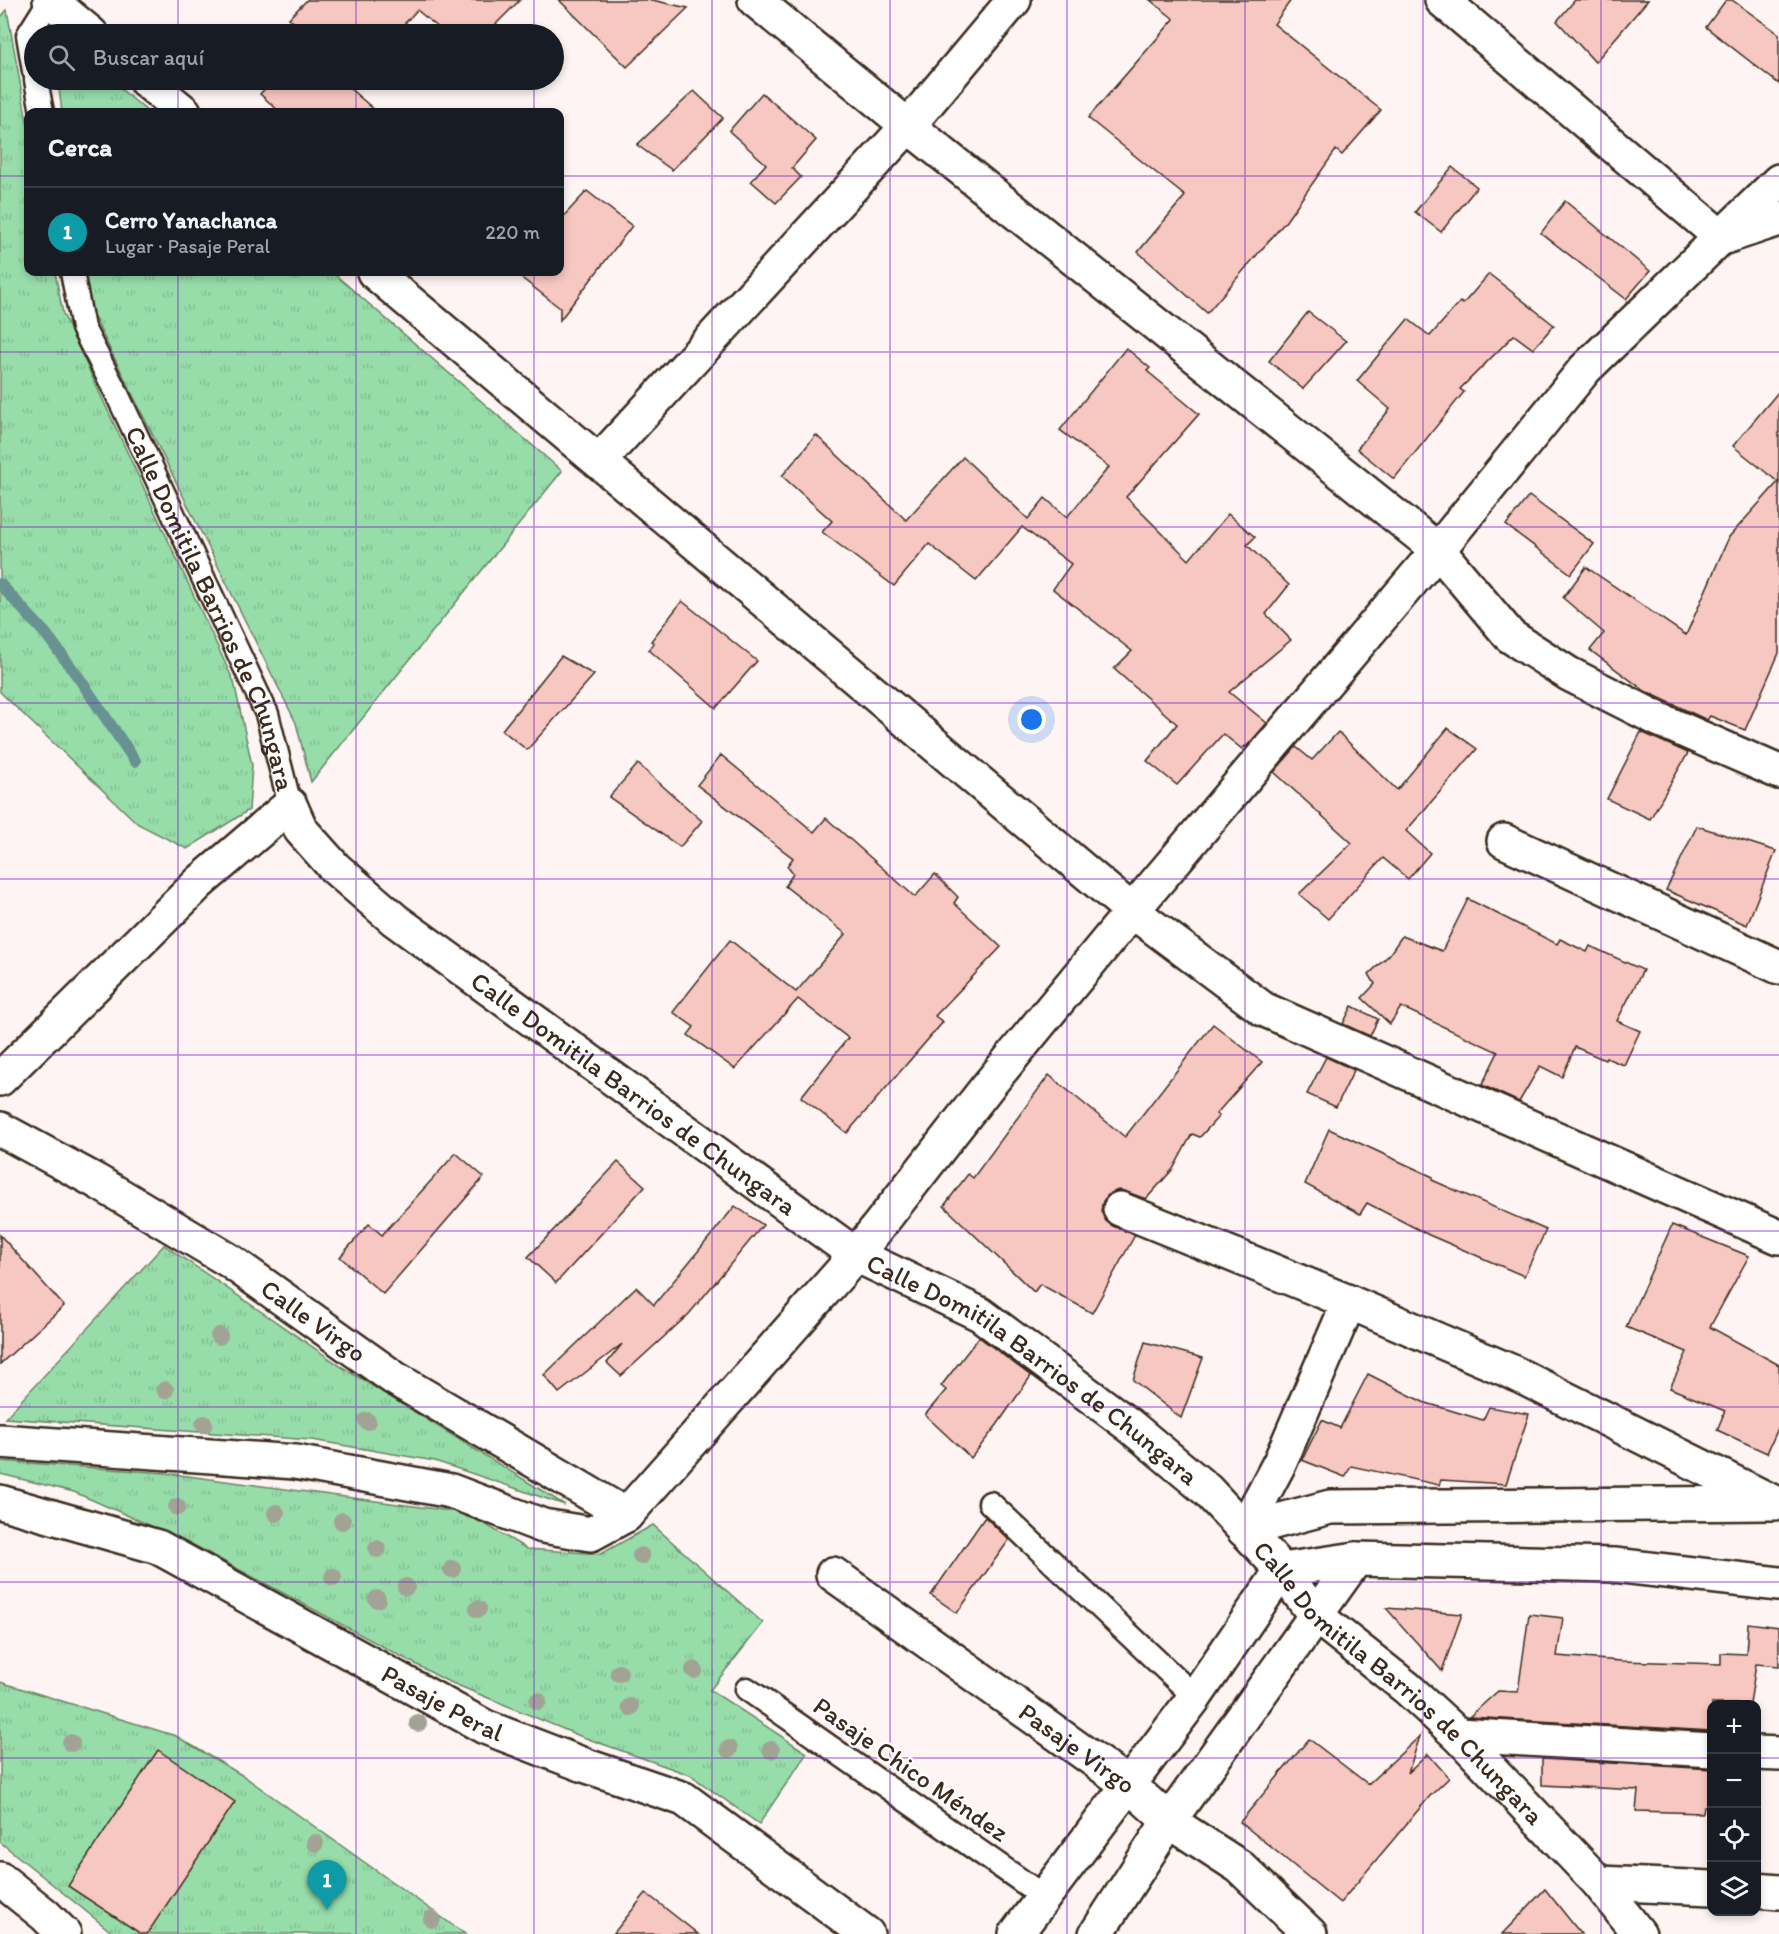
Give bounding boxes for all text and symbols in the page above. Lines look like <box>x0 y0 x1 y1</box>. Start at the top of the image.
search box <box>24 24 564 90</box>
icon: search <box>45 41 78 74</box>
text: Buscar aquí <box>93 44 204 71</box>
text: Cerca <box>48 131 112 163</box>
text: Cerro Yanachanca <box>105 207 277 234</box>
text: 1 <box>63 220 72 244</box>
text: 220 m <box>485 220 540 244</box>
text: Lugar · Pasaje Peral <box>105 234 270 258</box>
street label: Calle Domitila Barrios de Chungara <box>118 421 302 795</box>
your location <box>1017 705 1046 734</box>
street label: Calle Domitila Barrios de Chungara <box>465 964 803 1223</box>
street label: Calle Domitila Barrios de Chungara <box>862 1246 1205 1492</box>
street label: Calle Virgo <box>255 1272 373 1369</box>
street label: Calle Domitila Barrios de Chungara <box>1247 1534 1551 1832</box>
street label: Pasaje Peral <box>376 1657 508 1749</box>
street label: Pasaje Chico Méndez <box>807 1690 1015 1848</box>
street label: Pasaje Virgo <box>1013 1696 1142 1801</box>
map controls <box>1707 1700 1761 1916</box>
button: + <box>1707 1700 1761 1754</box>
button: − <box>1707 1754 1761 1808</box>
button: locate <box>1707 1808 1761 1862</box>
pin: 1 <box>308 1860 346 1910</box>
button: layers <box>1707 1862 1761 1916</box>

